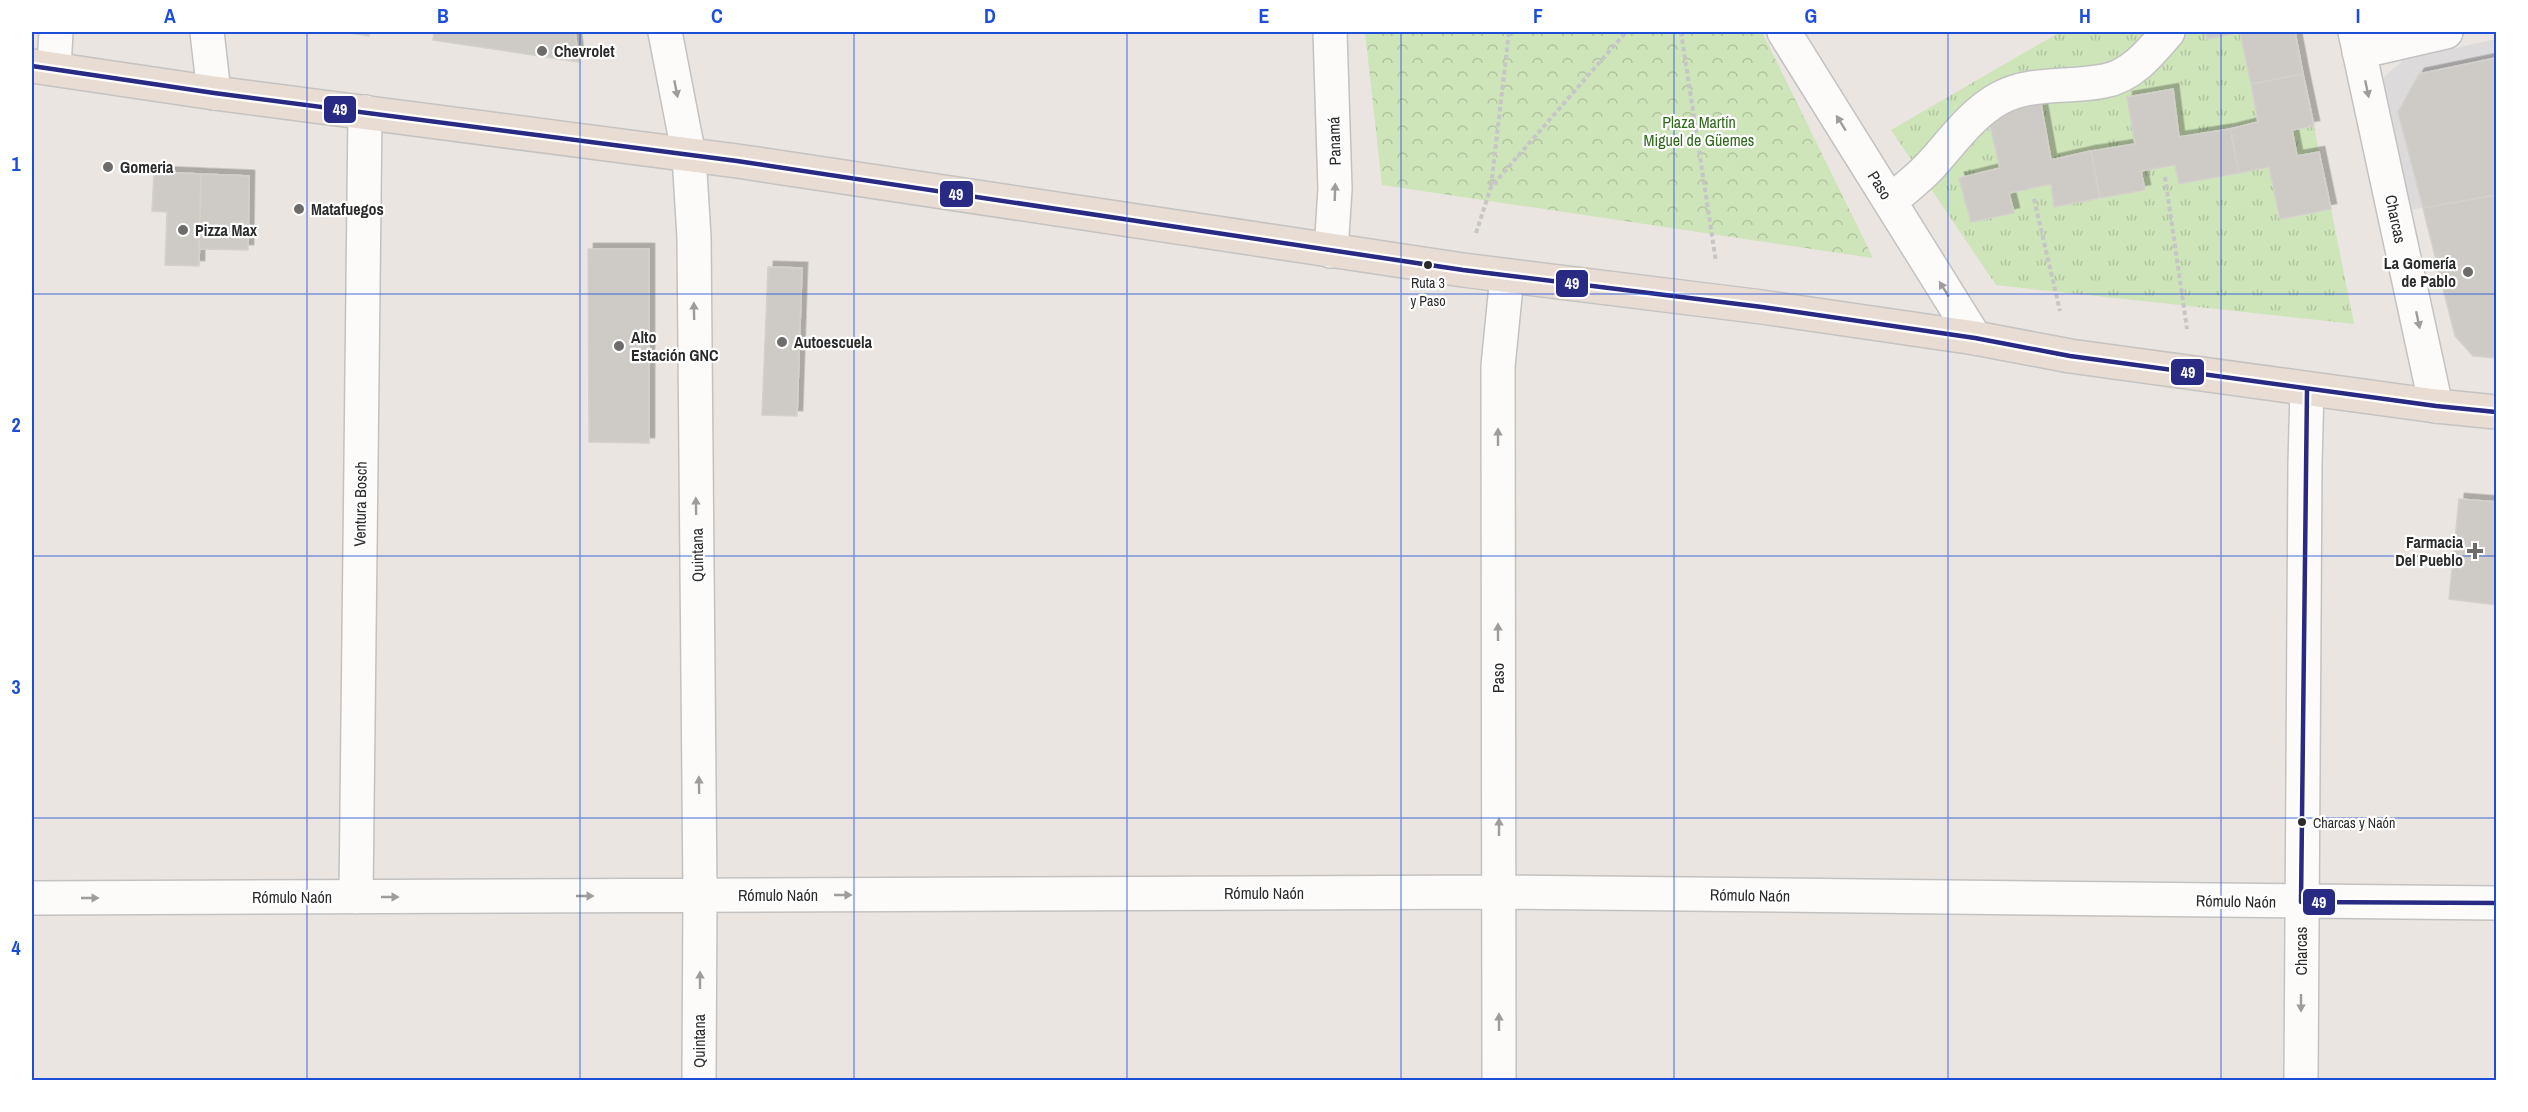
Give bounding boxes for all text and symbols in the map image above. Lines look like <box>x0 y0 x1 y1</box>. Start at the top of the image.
text: A <box>164 2 176 29</box>
text: B <box>437 2 449 29</box>
text: C <box>711 2 723 29</box>
text: D <box>984 2 996 29</box>
text: E <box>1259 2 1270 29</box>
text: F <box>1533 2 1543 29</box>
text: G <box>1805 2 1817 29</box>
text: H <box>2079 2 2091 29</box>
text: I <box>2356 2 2360 29</box>
place label: Chevrolet <box>554 40 615 62</box>
marker: Chevrolet <box>535 44 549 58</box>
one-way arrow <box>2363 79 2373 98</box>
one-way arrow <box>672 80 681 99</box>
line badge: 49 <box>323 95 357 124</box>
text: 49 <box>333 98 347 120</box>
park label: Plaza Martín Miguel de Güemes <box>1644 111 1754 151</box>
one-way arrow <box>1836 115 1847 131</box>
street label: Panamá <box>1322 116 1346 166</box>
text: 1 <box>11 150 21 177</box>
place label: Gomeria <box>120 156 174 178</box>
marker: Gomeria <box>101 160 115 174</box>
street label: Paso <box>1863 166 1897 204</box>
line badge: 49 <box>939 180 974 208</box>
text: 49 <box>949 183 963 205</box>
one-way arrow <box>1330 183 1339 202</box>
street label: Charcas <box>2380 193 2412 245</box>
place label: Matafuegos <box>311 198 384 220</box>
marker: Matafuegos <box>292 202 306 216</box>
place label: Pizza Max <box>195 219 258 241</box>
marker: Pizza Max <box>176 223 190 237</box>
place label: La Gomería de Pablo <box>2384 252 2457 292</box>
marker: Ruta 3 y Paso <box>1422 259 1434 271</box>
marker: La Gomería de Pablo <box>2461 265 2475 279</box>
line badge: 49 <box>1555 269 1589 298</box>
text: 49 <box>1565 272 1579 294</box>
place label: Ruta 3 y Paso <box>1410 274 1446 310</box>
one-way arrow <box>1939 280 1950 297</box>
one-way arrow <box>689 302 699 321</box>
one-way arrow <box>2413 311 2423 330</box>
place label: Alto Estación GNC <box>631 326 719 366</box>
place label: Autoescuela <box>794 331 873 353</box>
marker: Autoescuela <box>775 335 789 349</box>
marker: Alto Estación GNC <box>612 339 626 353</box>
line badge: 49 <box>2170 358 2205 386</box>
text: 49 <box>2181 361 2195 383</box>
text: 2 <box>11 411 21 438</box>
one-way arrow <box>1493 428 1503 447</box>
street label: Ventura Bosch <box>348 461 372 547</box>
one-way arrow <box>691 497 701 516</box>
street label: Quintana <box>686 527 708 582</box>
place label: Farmacia Del Pueblo <box>2395 531 2464 571</box>
marker: Farmacia Del Pueblo <box>2468 544 2482 558</box>
one-way arrow <box>1493 623 1503 642</box>
street label: Paso <box>1487 663 1509 693</box>
text: 3 <box>11 673 21 700</box>
one-way arrow <box>694 776 704 795</box>
place label: Charcas y Naón <box>2313 814 2395 832</box>
marker: Charcas y Naón <box>2296 816 2308 828</box>
one-way arrow <box>1494 818 1504 837</box>
street label: Rómulo Naón <box>1224 882 1304 904</box>
street label: Rómulo Naón <box>1710 883 1790 907</box>
street label: Rómulo Naón <box>738 884 818 906</box>
street label: Rómulo Naón <box>252 886 332 908</box>
line badge: 49 <box>2302 888 2336 916</box>
street label: Rómulo Naón <box>2196 889 2276 913</box>
one-way arrow <box>833 890 852 900</box>
one-way arrow <box>575 891 594 901</box>
text: 49 <box>2312 891 2326 913</box>
one-way arrow <box>380 892 399 902</box>
one-way arrow <box>80 893 99 903</box>
street label: Charcas <box>2290 927 2312 975</box>
text: 4 <box>11 934 21 961</box>
one-way arrow <box>695 971 705 990</box>
one-way arrow <box>2296 993 2306 1012</box>
street label: Quintana <box>688 1013 710 1068</box>
one-way arrow <box>1494 1013 1504 1032</box>

